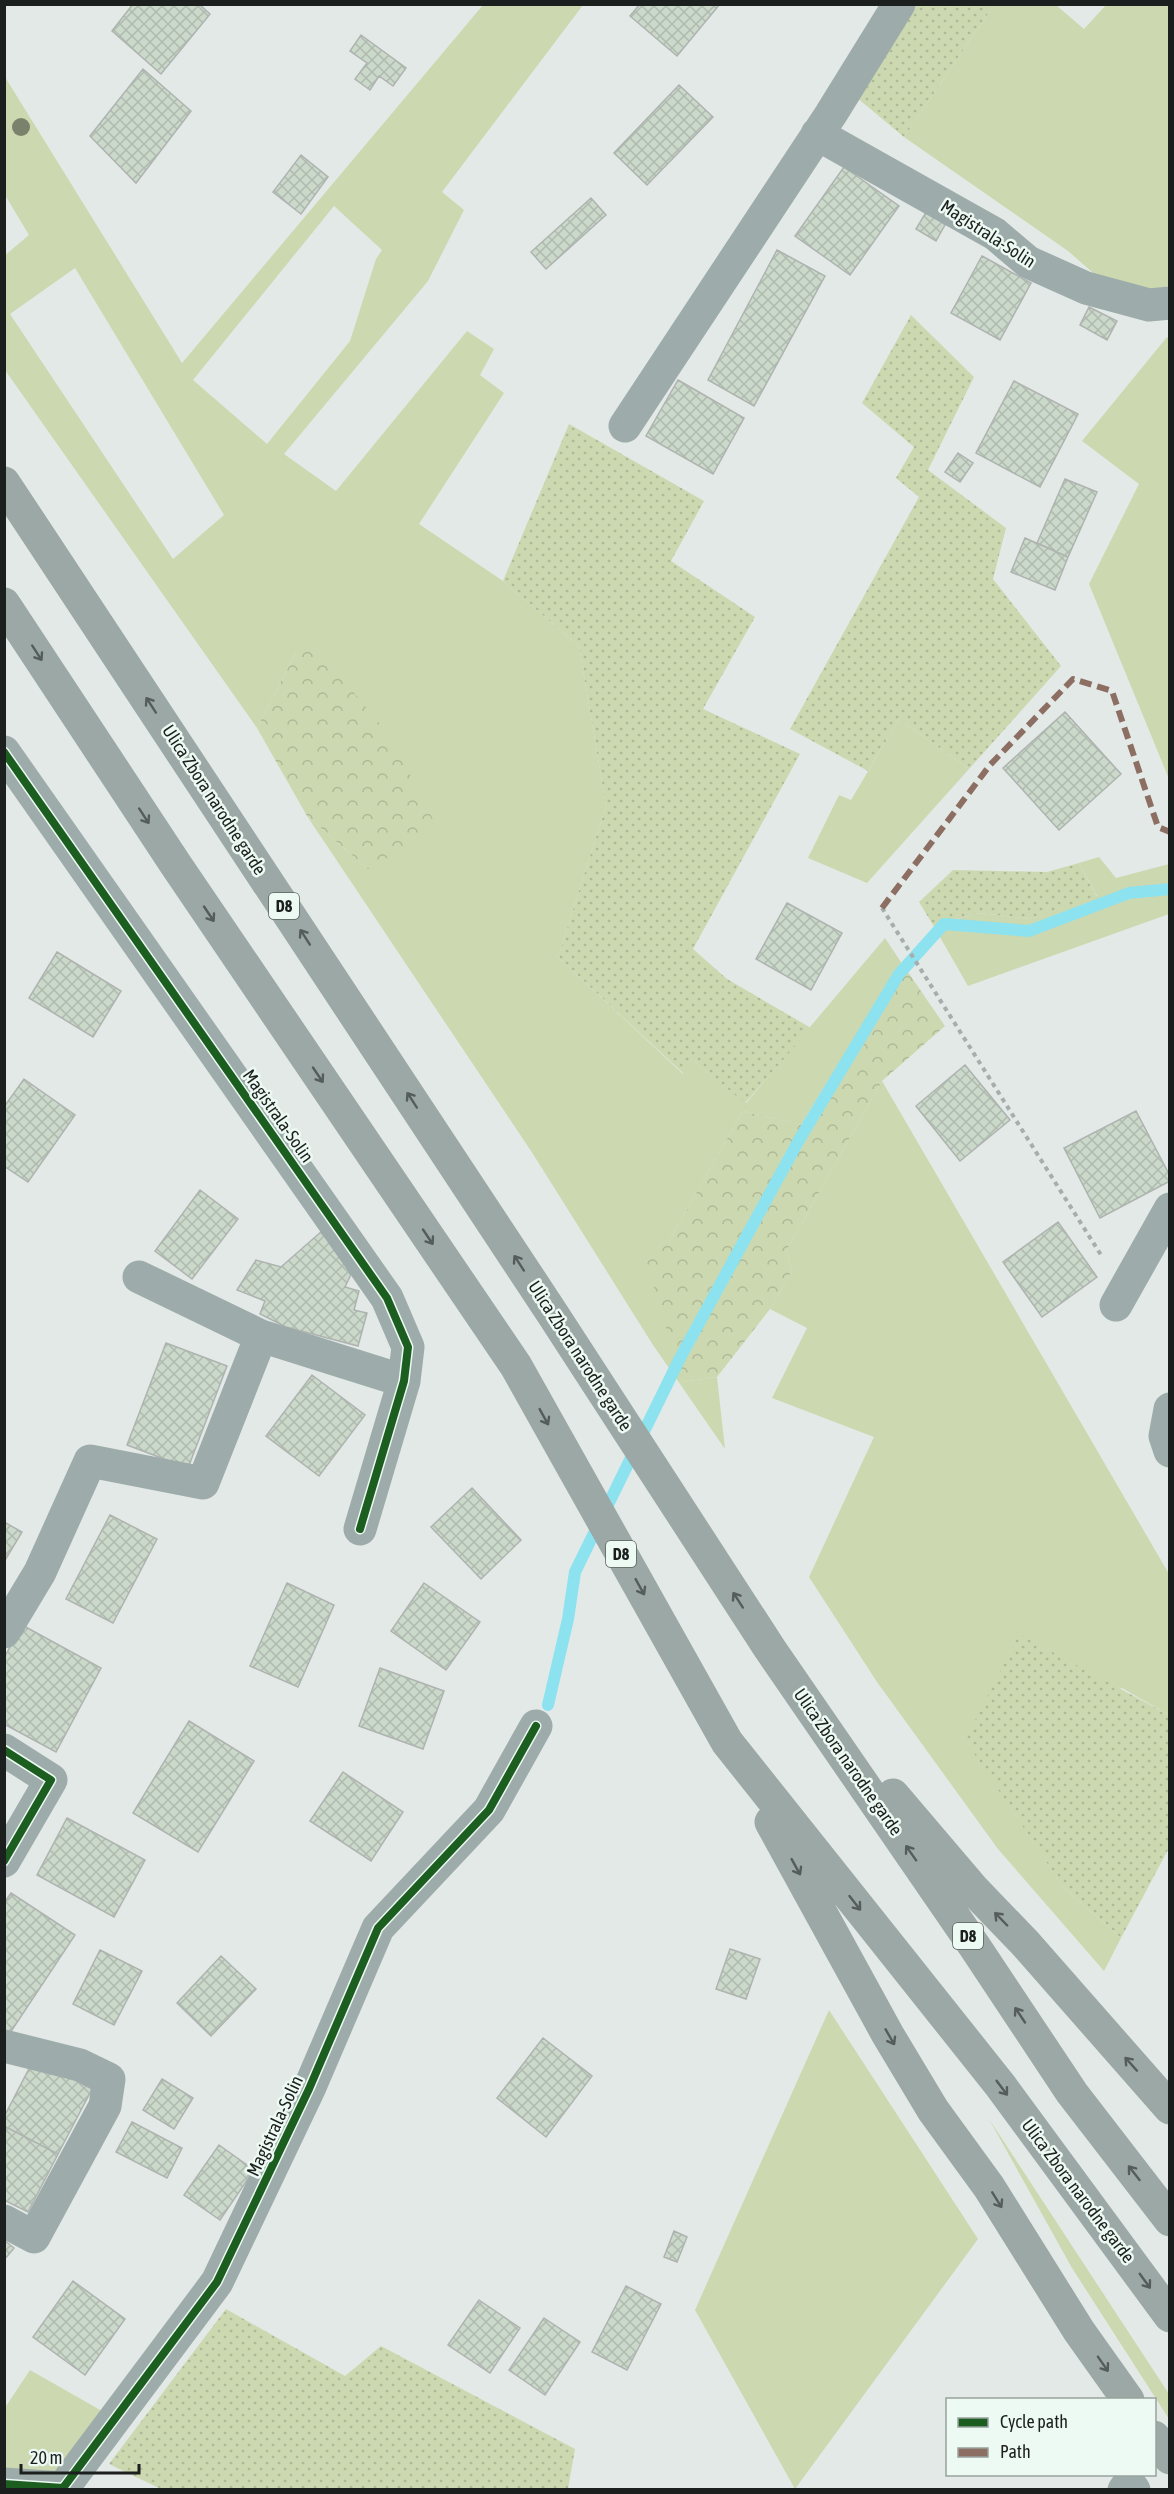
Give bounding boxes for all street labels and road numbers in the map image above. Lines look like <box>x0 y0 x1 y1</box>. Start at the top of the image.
street label: Magistrala-Solin <box>937 195 1039 272</box>
street label: Ulica Zbora narodne garde <box>158 721 271 879</box>
road number: D8 <box>269 893 299 919</box>
street label: Magistrala-Solin <box>239 1065 318 1166</box>
street label: Ulica Zbora narodne garde <box>524 1277 637 1435</box>
road number: D8 <box>606 1541 636 1567</box>
street label: Ulica Zbora narodne garde <box>790 1684 907 1839</box>
road number: D8 <box>953 1923 983 1949</box>
street label: Magistrala-Solin <box>242 2072 307 2179</box>
street label: Ulica Zbora narodne garde <box>1018 2115 1139 2267</box>

